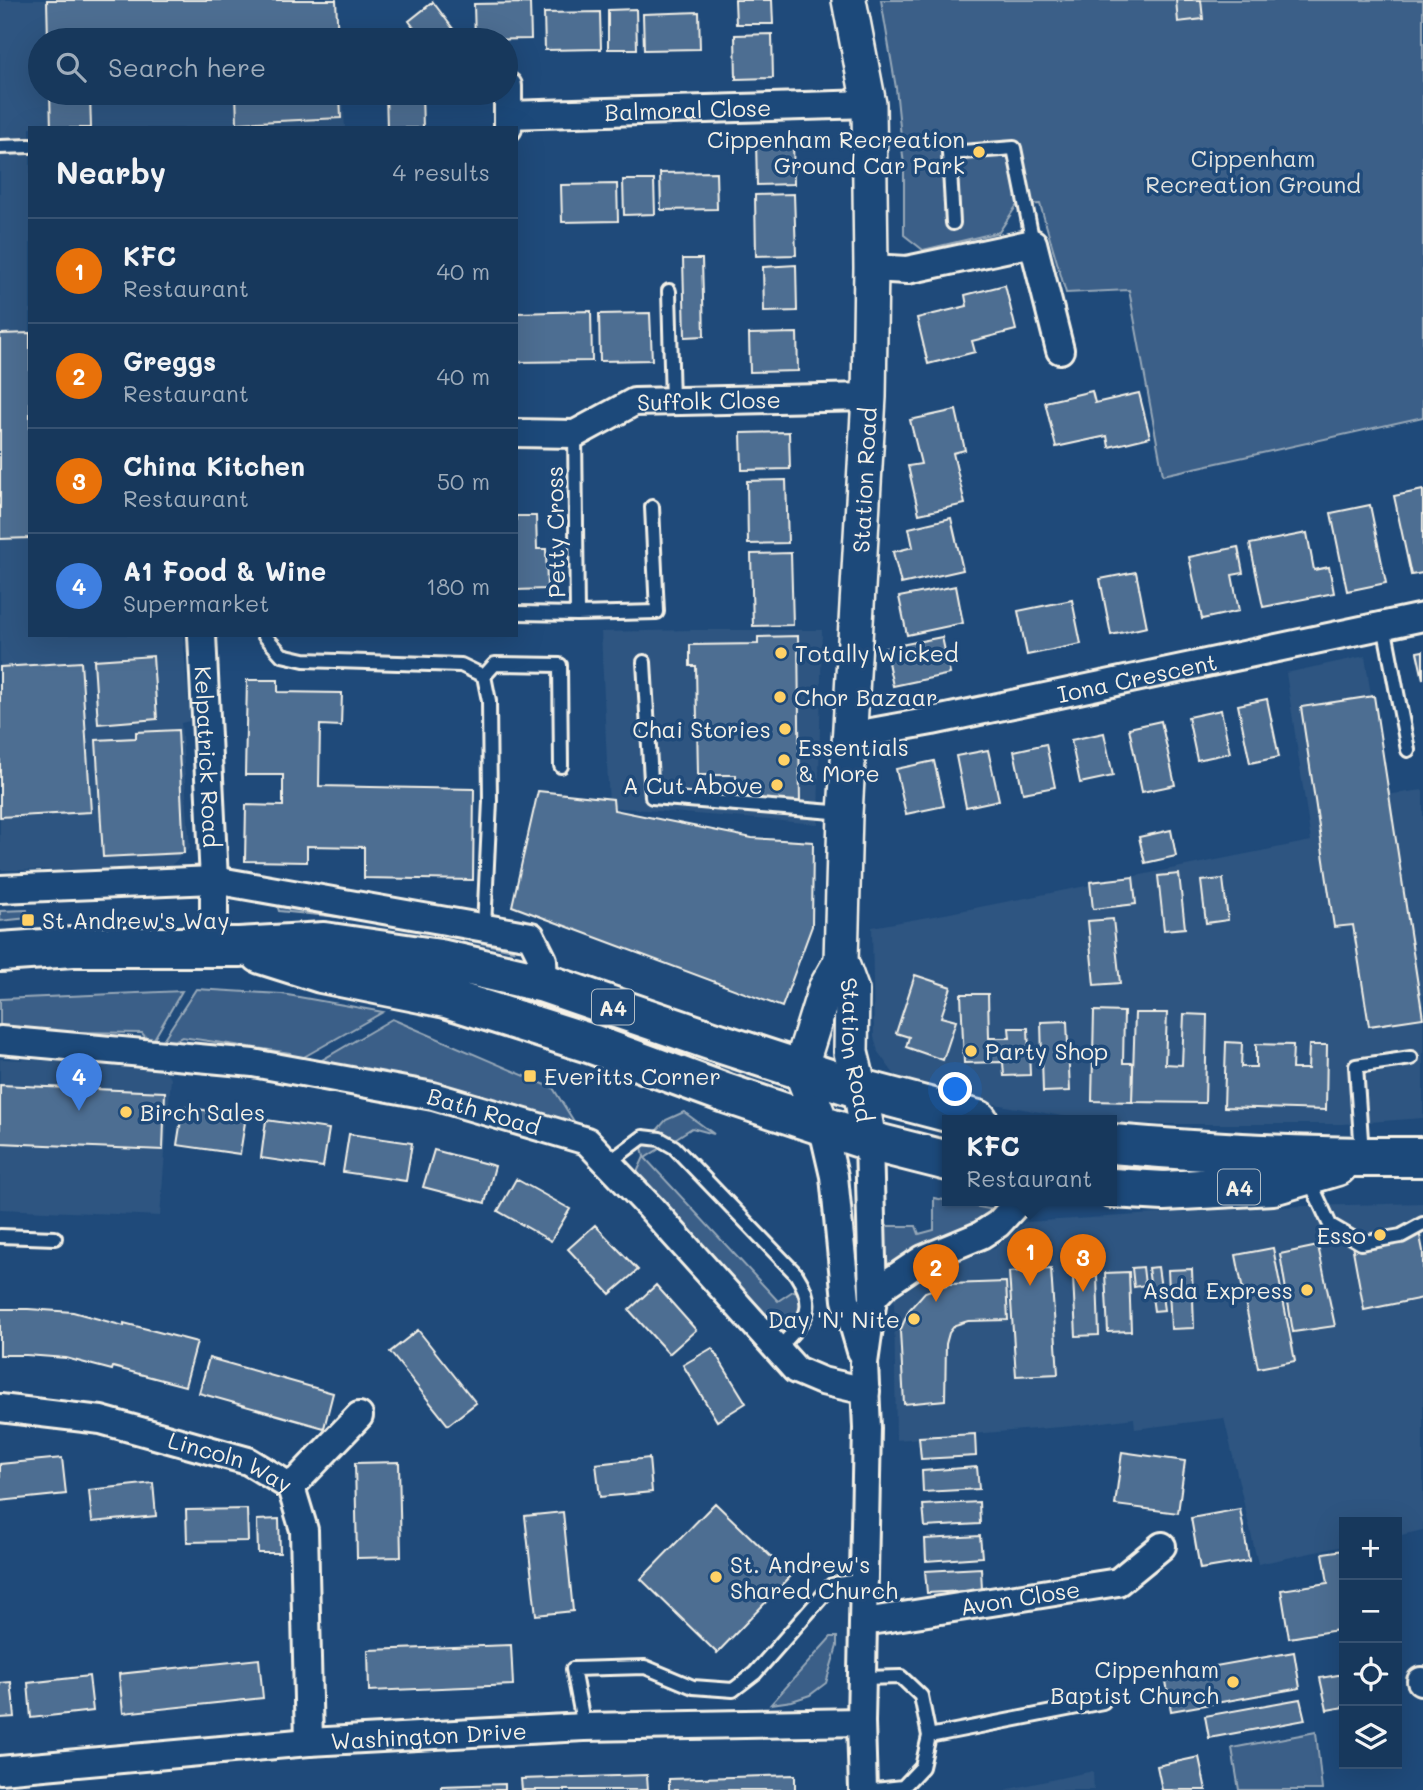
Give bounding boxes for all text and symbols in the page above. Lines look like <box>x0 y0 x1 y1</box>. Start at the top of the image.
search box <box>28 28 518 105</box>
icon: search <box>52 48 90 86</box>
text: Search here <box>108 50 266 84</box>
street label: Balmoral Close <box>604 92 772 127</box>
place label: Cippenham Recreation Ground Car Park <box>707 124 965 180</box>
park label: Cippenham Recreation Ground <box>1145 143 1361 199</box>
marker: Cippenham Recreation Ground Car Park <box>971 144 987 160</box>
text: Nearby <box>56 152 166 192</box>
text: 4 results <box>393 157 490 187</box>
text: KFC <box>123 239 176 273</box>
text: 1 <box>74 256 84 286</box>
text: 40 m <box>437 256 490 286</box>
text: Restaurant <box>123 273 249 303</box>
text: Greggs <box>123 344 216 378</box>
text: 2 <box>73 361 85 391</box>
text: 40 m <box>437 361 490 391</box>
text: Restaurant <box>123 378 249 408</box>
street label: Suffolk Close <box>637 384 781 417</box>
street label: Station Road <box>845 407 883 553</box>
text: China Kitchen <box>123 449 305 483</box>
text: 3 <box>72 466 86 496</box>
text: 50 m <box>437 466 490 496</box>
street label: Petty Cross <box>539 466 571 598</box>
text: Restaurant <box>123 483 249 513</box>
text: A1 Food & Wine <box>123 554 326 588</box>
text: 4 <box>72 571 86 601</box>
text: 180 m <box>426 571 490 601</box>
text: Supermarket <box>123 588 269 618</box>
place label: Totally Wicked <box>795 638 959 668</box>
marker: Totally Wicked <box>773 645 789 661</box>
street label: Iona Crescent <box>1055 646 1220 709</box>
street label: Kelpatrick Road <box>189 665 227 848</box>
place label: Chor Bazaar <box>794 682 938 712</box>
marker: Chor Bazaar <box>772 689 788 705</box>
place label: Chai Stories <box>632 714 771 744</box>
marker: Chai Stories <box>777 721 793 737</box>
place label: Essentials & More <box>798 732 909 788</box>
marker: Essentials & More <box>776 752 792 768</box>
place label: A Cut Above <box>623 770 763 800</box>
marker: A Cut Above <box>769 777 785 793</box>
place label: St Andrew's Way <box>42 905 229 935</box>
marker: St Andrew's Way <box>20 912 36 928</box>
street label: Station Road <box>833 973 880 1124</box>
road number: A4 <box>592 990 634 1024</box>
place label: Party Shop <box>985 1036 1108 1066</box>
marker: Party Shop <box>963 1043 979 1059</box>
pin: 4 <box>56 1053 102 1111</box>
place label: Everitts Corner <box>544 1061 721 1091</box>
marker: Everitts Corner <box>522 1068 538 1084</box>
your location <box>938 1072 972 1106</box>
street label: Bath Road <box>424 1080 544 1142</box>
place label: Birch Sales <box>140 1097 265 1127</box>
marker: Birch Sales <box>118 1104 134 1120</box>
popup <box>942 1115 1117 1206</box>
text: KFC <box>967 1129 1020 1163</box>
text: Restaurant <box>967 1163 1092 1193</box>
road number: A4 <box>1218 1170 1260 1204</box>
place label: Esso <box>1317 1220 1366 1250</box>
marker: Esso <box>1372 1227 1388 1243</box>
pin: 1 <box>1007 1228 1053 1286</box>
pin: 3 <box>1060 1234 1106 1292</box>
pin: 2 <box>913 1244 959 1302</box>
place label: Asda Express <box>1142 1275 1293 1305</box>
marker: Asda Express <box>1299 1282 1315 1298</box>
place label: Day 'N' Nite <box>768 1304 900 1334</box>
marker: Day 'N' Nite <box>906 1311 922 1327</box>
street label: Lincoln Way <box>165 1424 298 1499</box>
map controls <box>1339 1517 1402 1769</box>
button: + <box>1339 1517 1402 1580</box>
place label: St. Andrew's Shared Church <box>730 1549 898 1605</box>
marker: St. Andrew's Shared Church <box>708 1569 724 1585</box>
street label: Avon Close <box>958 1573 1082 1622</box>
button: − <box>1339 1580 1402 1643</box>
button: locate <box>1339 1643 1402 1706</box>
place label: Cippenham Baptist Church <box>1050 1654 1219 1710</box>
marker: Cippenham Baptist Church <box>1225 1674 1241 1690</box>
button: layers <box>1339 1706 1402 1769</box>
street label: Washington Drive <box>330 1715 528 1756</box>

